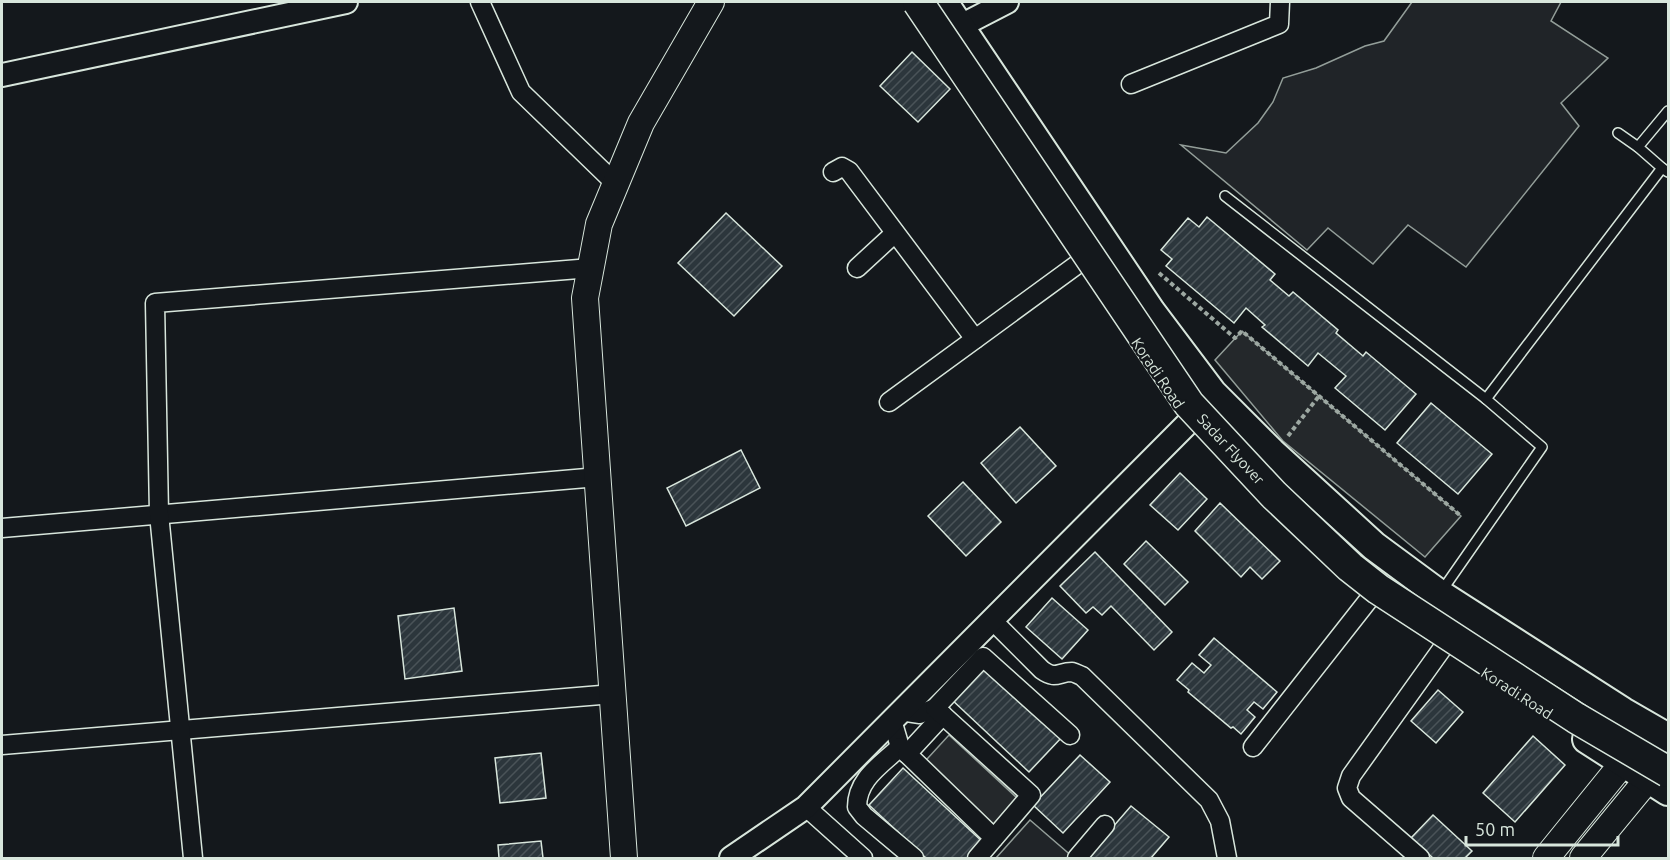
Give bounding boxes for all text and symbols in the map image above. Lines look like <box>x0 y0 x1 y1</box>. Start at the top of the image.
street label: Koradi Road <box>1128 334 1188 412</box>
street label: Sadar Flyover <box>1194 410 1268 488</box>
street label: Koradi Road <box>1478 664 1556 722</box>
scale bar <box>1466 809 1618 847</box>
text: 50 m <box>1475 819 1515 839</box>

